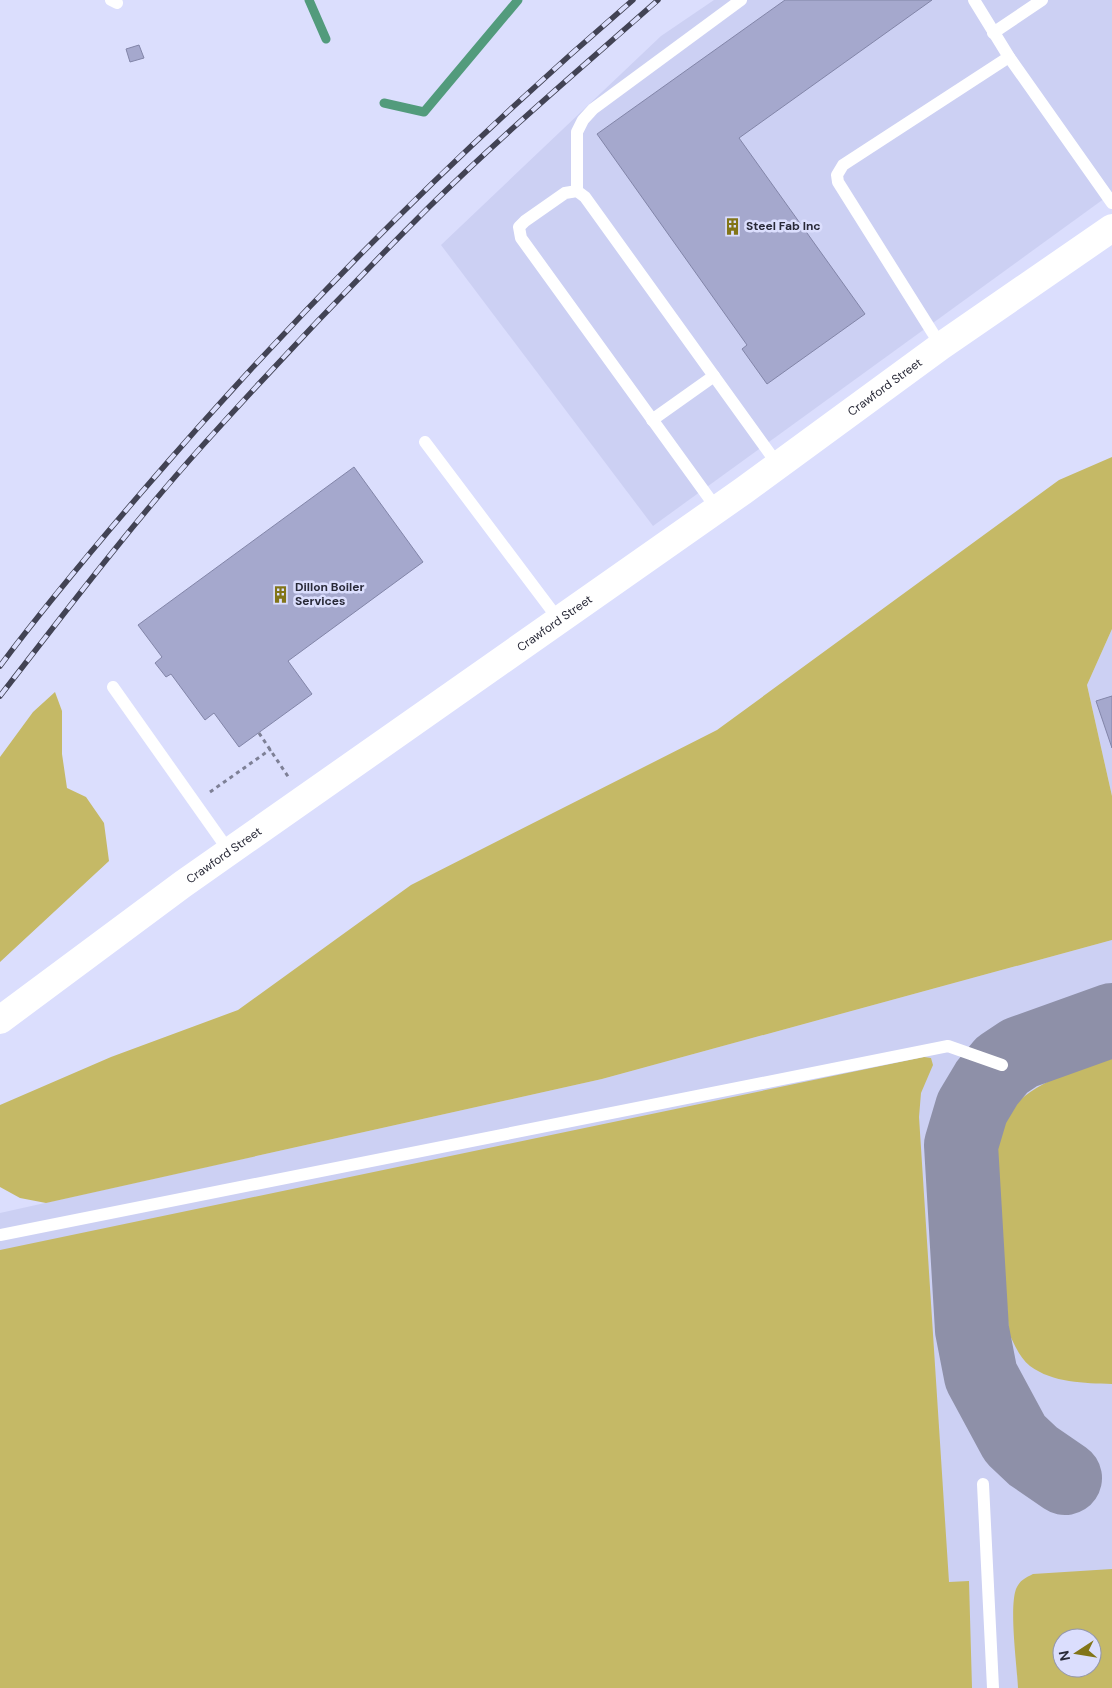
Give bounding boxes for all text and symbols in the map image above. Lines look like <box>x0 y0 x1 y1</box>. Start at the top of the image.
building icon: Steel Fab Inc <box>722 216 742 236</box>
place label: Steel Fab Inc <box>746 218 821 234</box>
street label: Crawford Street <box>844 354 926 420</box>
place label: Dillon Boiler Services <box>295 579 364 609</box>
building icon: Dillon Boiler Services <box>271 584 291 604</box>
street label: Crawford Street <box>514 591 596 655</box>
street label: Crawford Street <box>183 823 265 887</box>
north arrow <box>1052 1628 1102 1678</box>
text: N <box>1054 1649 1074 1663</box>

